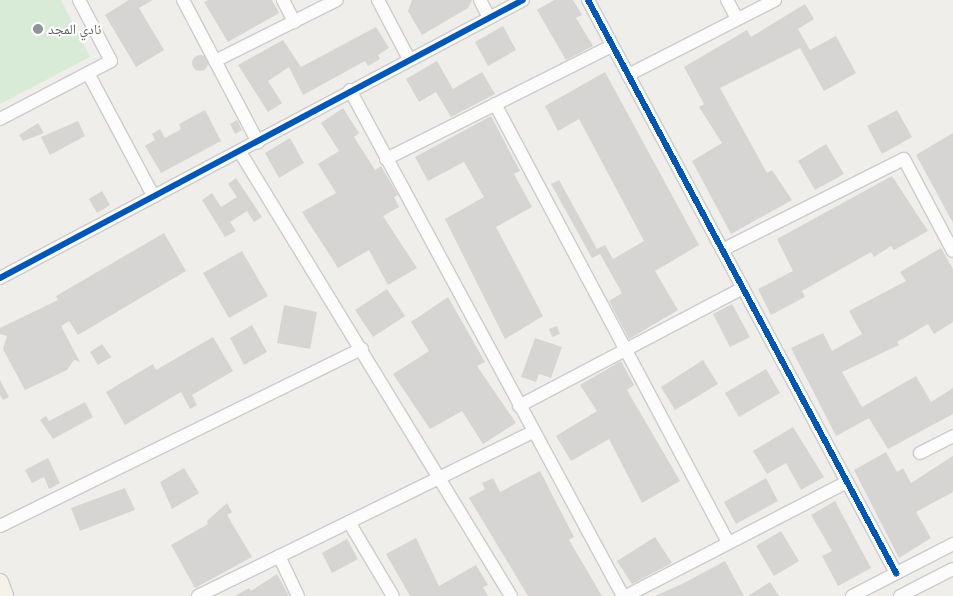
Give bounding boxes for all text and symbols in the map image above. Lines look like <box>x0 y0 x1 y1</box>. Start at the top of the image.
place label: نادي المجد <box>48 21 101 37</box>
marker: نادي المجد <box>32 23 44 35</box>

